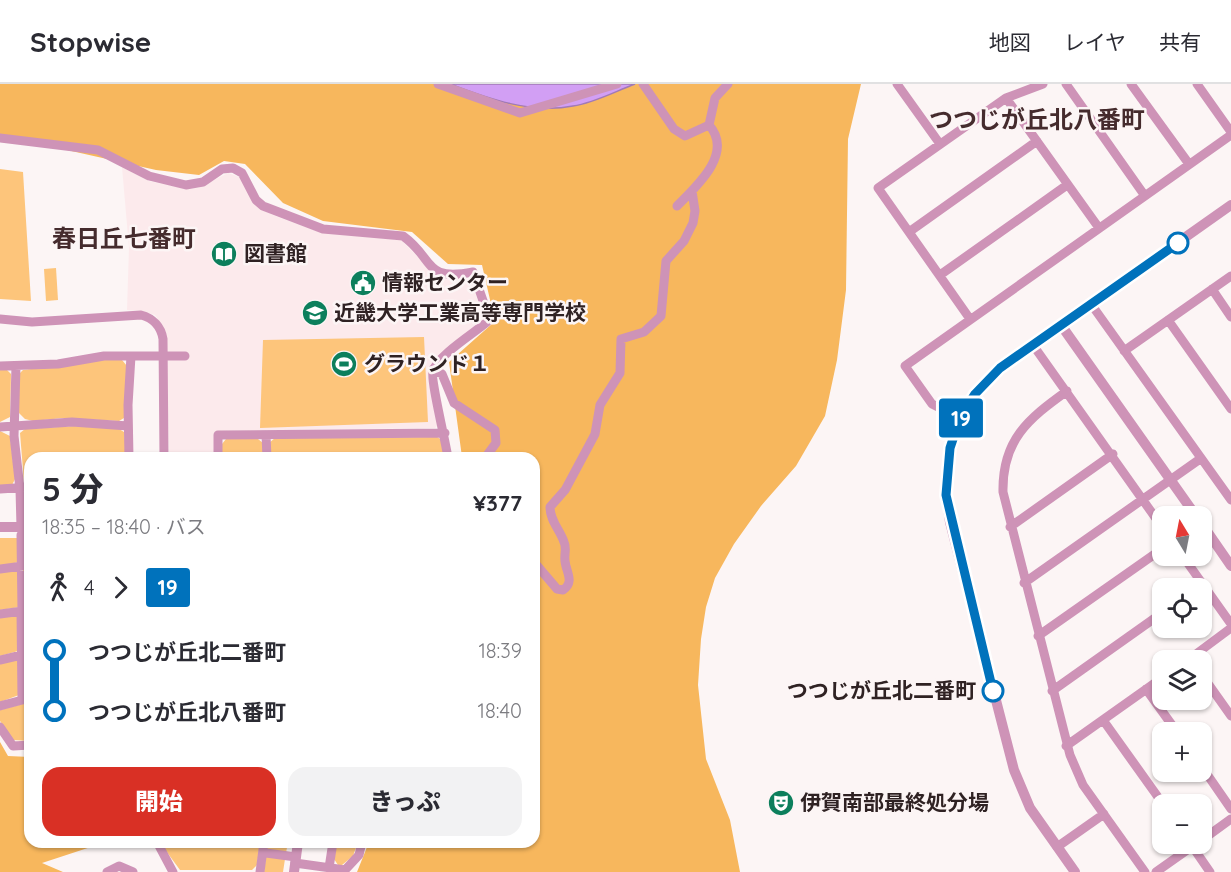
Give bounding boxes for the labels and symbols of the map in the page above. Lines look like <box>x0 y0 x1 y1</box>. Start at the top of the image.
district label: つつじが丘北八番町 <box>929 104 1145 134</box>
district label: 春日丘七番町 <box>52 223 196 253</box>
unlabelled marker <box>1167 232 1189 254</box>
library icon: 図書館 <box>209 239 239 269</box>
place label: 図書館 <box>244 240 307 266</box>
public building icon: 情報センター <box>348 268 378 298</box>
place label: 情報センター <box>382 269 508 295</box>
school or university icon: 近畿大学工業高等専門学校 <box>300 298 330 328</box>
place label: 近畿大学工業高等専門学校 <box>334 299 586 325</box>
sports icon: グラウンド１ <box>329 349 359 379</box>
place label: グラウンド１ <box>364 350 490 376</box>
line badge: 19 <box>934 398 988 438</box>
north arrow <box>1152 506 1212 566</box>
place label: つつじが丘北二番町 <box>787 677 976 703</box>
marker: つつじが丘北二番町 <box>982 680 1004 702</box>
theatre icon: 伊賀南部最終処分場 <box>766 788 796 818</box>
place label: 伊賀南部最終処分場 <box>800 789 989 815</box>

